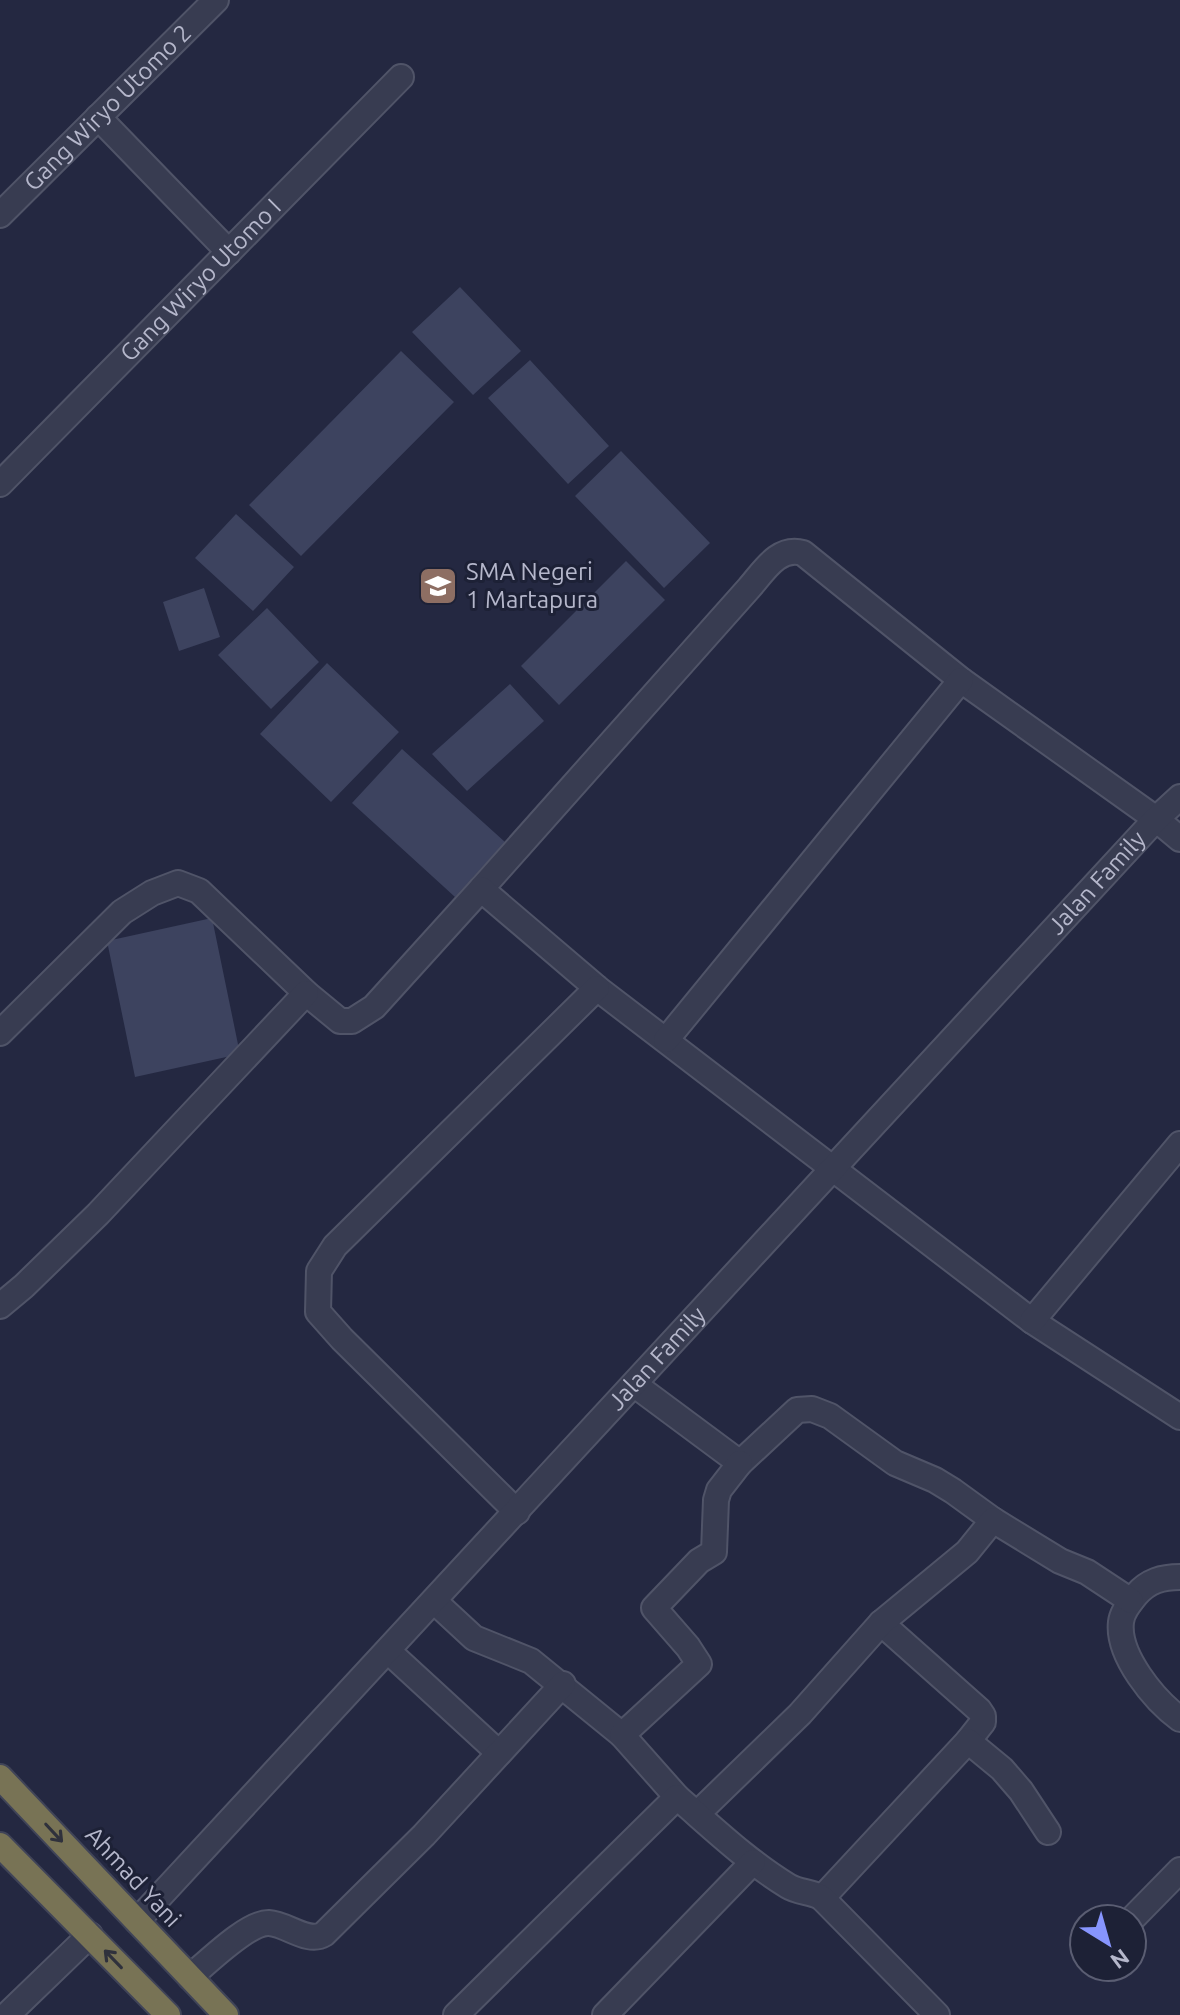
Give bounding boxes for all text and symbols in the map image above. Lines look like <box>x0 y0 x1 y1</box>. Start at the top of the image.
street label: Gang Wiryo Utomo 2 <box>18 19 196 196</box>
street label: Gang Wiryo Utomo I <box>115 193 286 367</box>
place label: SMA Negeri 1 Martapura <box>466 558 598 613</box>
school or university icon: SMA Negeri 1 Martapura <box>417 565 459 607</box>
street label: Jalan Family <box>1042 825 1151 940</box>
street label: Jalan Family <box>602 1301 711 1415</box>
street label: Ahmad Yani <box>80 1821 186 1932</box>
one-way arrow <box>44 1823 63 1843</box>
north arrow <box>1068 1903 1148 1983</box>
text: N <box>1106 1944 1134 1974</box>
one-way arrow <box>104 1949 123 1969</box>

